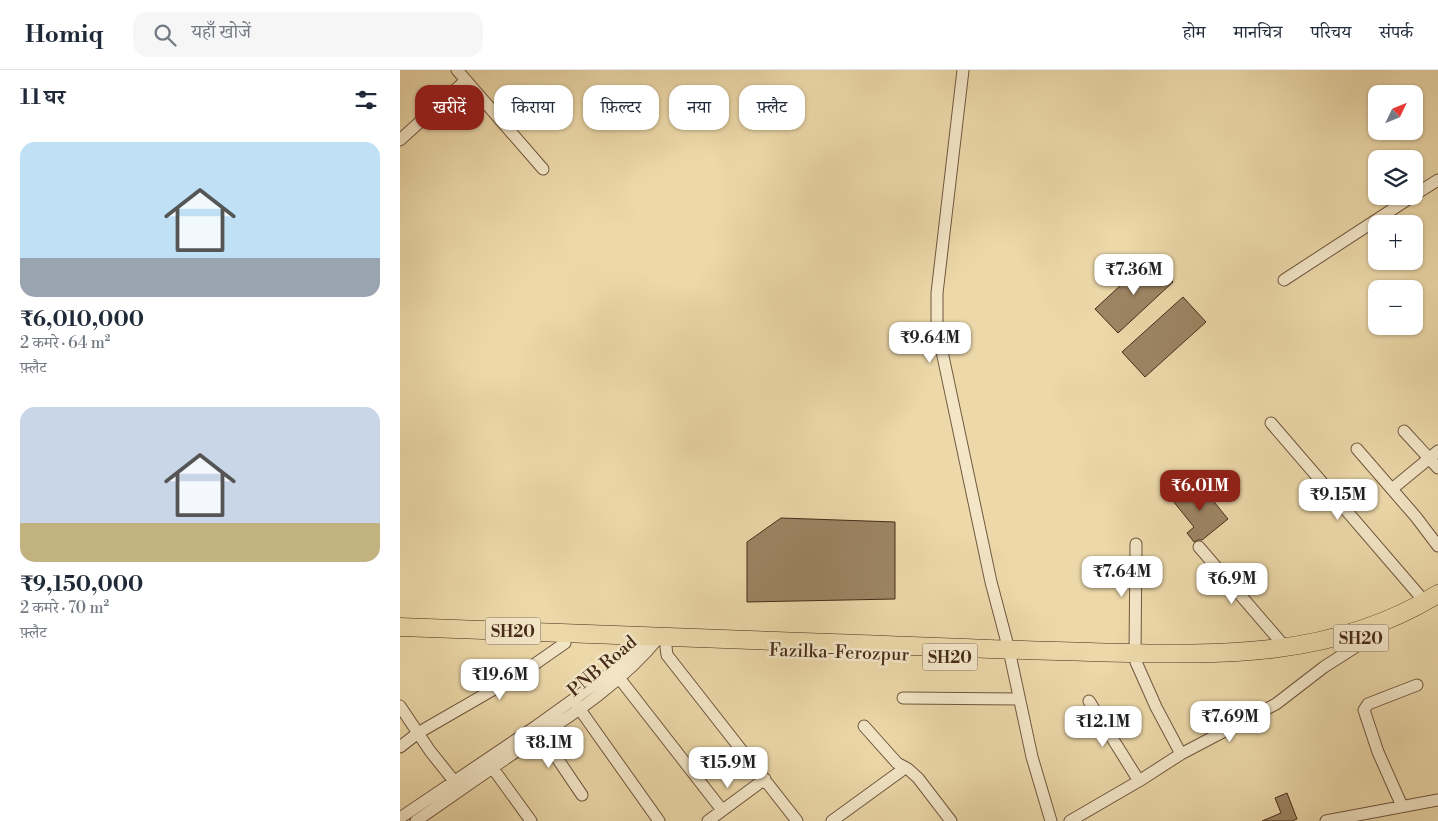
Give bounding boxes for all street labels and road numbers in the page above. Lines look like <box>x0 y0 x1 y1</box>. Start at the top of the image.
road number: SH20 <box>486 618 540 644</box>
road number: SH20 <box>1334 624 1388 652</box>
street label: PNB Road <box>563 630 642 702</box>
street label: Fazilka-Ferozpur <box>768 639 910 666</box>
road number: SH20 <box>922 644 978 670</box>

